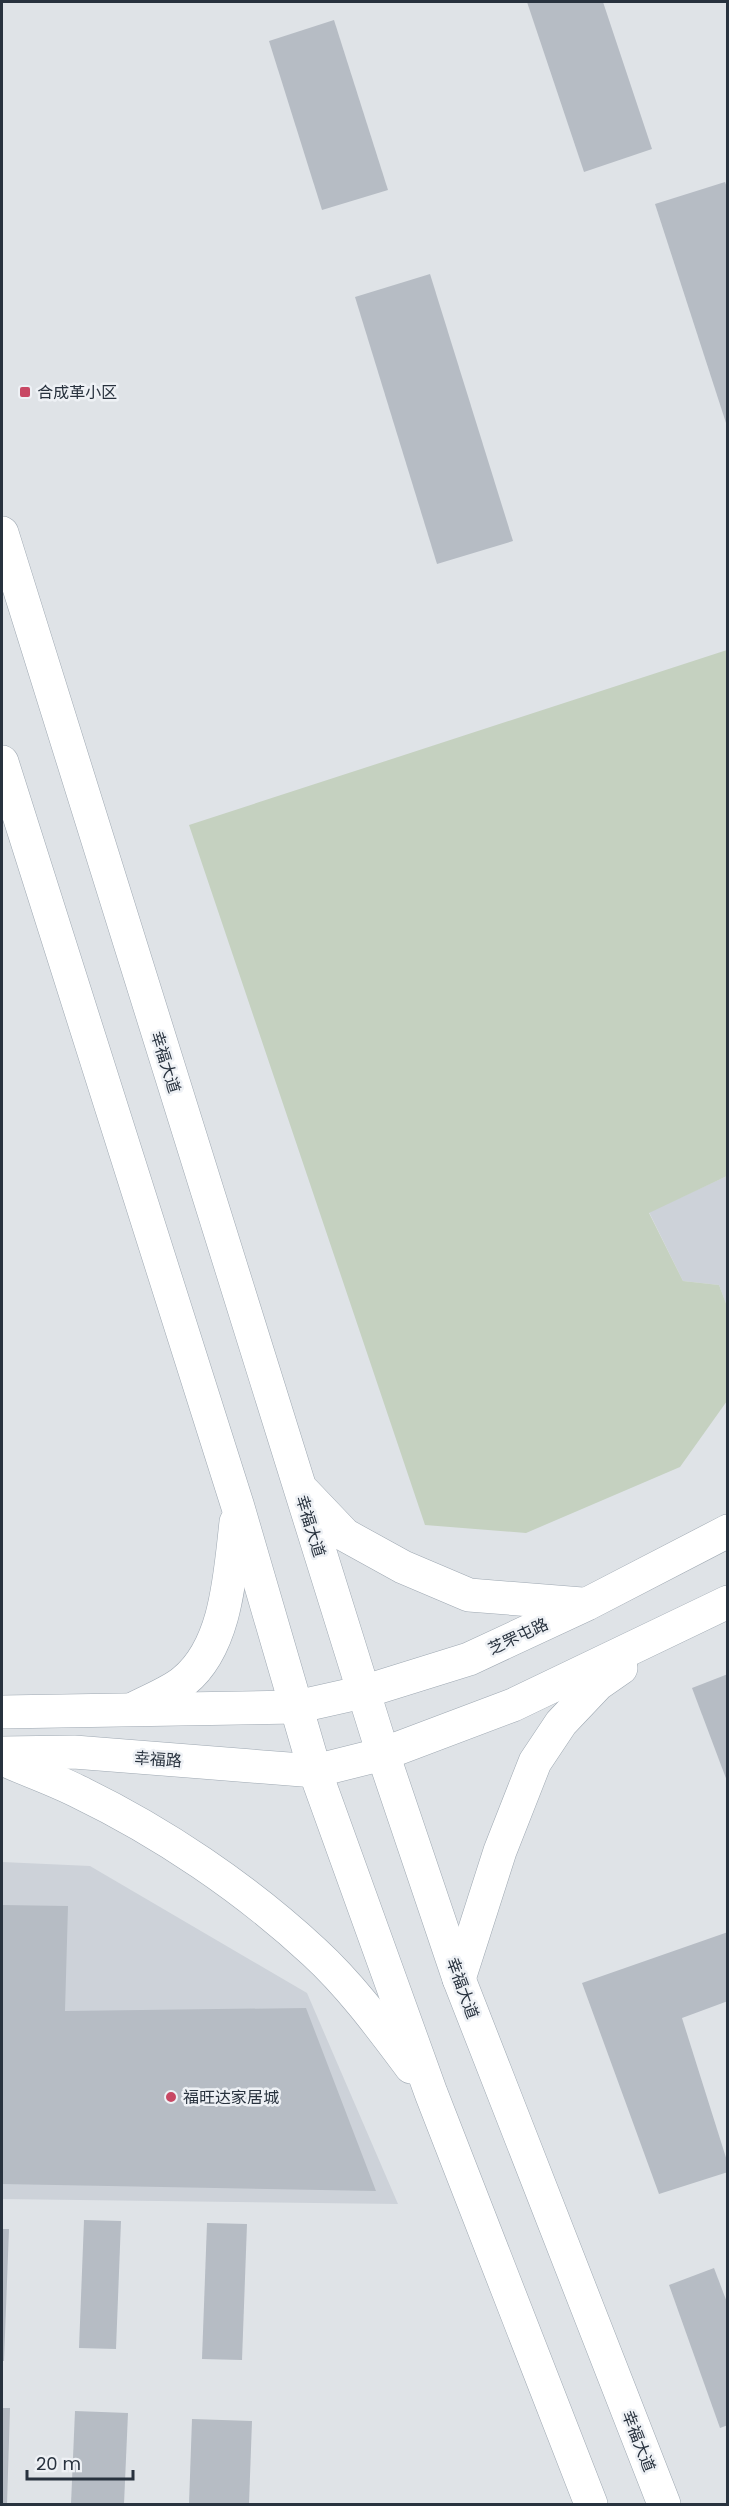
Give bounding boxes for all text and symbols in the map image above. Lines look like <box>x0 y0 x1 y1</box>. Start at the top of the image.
place label: 合成革小区 <box>37 381 117 404</box>
marker: 合成革小区 <box>18 385 32 399</box>
street label: 幸福大道 <box>145 1028 186 1096</box>
street label: 幸福大道 <box>290 1492 331 1560</box>
street label: 芝罘屯路 <box>484 1613 552 1660</box>
street label: 幸福路 <box>133 1746 183 1773</box>
street label: 幸福大道 <box>441 1954 484 2022</box>
place label: 福旺达家居城 <box>183 2086 279 2109</box>
marker: 福旺达家居城 <box>164 2090 178 2104</box>
street label: 幸福大道 <box>616 2407 661 2475</box>
scale bar <box>27 2443 134 2481</box>
text: 20 m <box>36 2451 81 2476</box>

